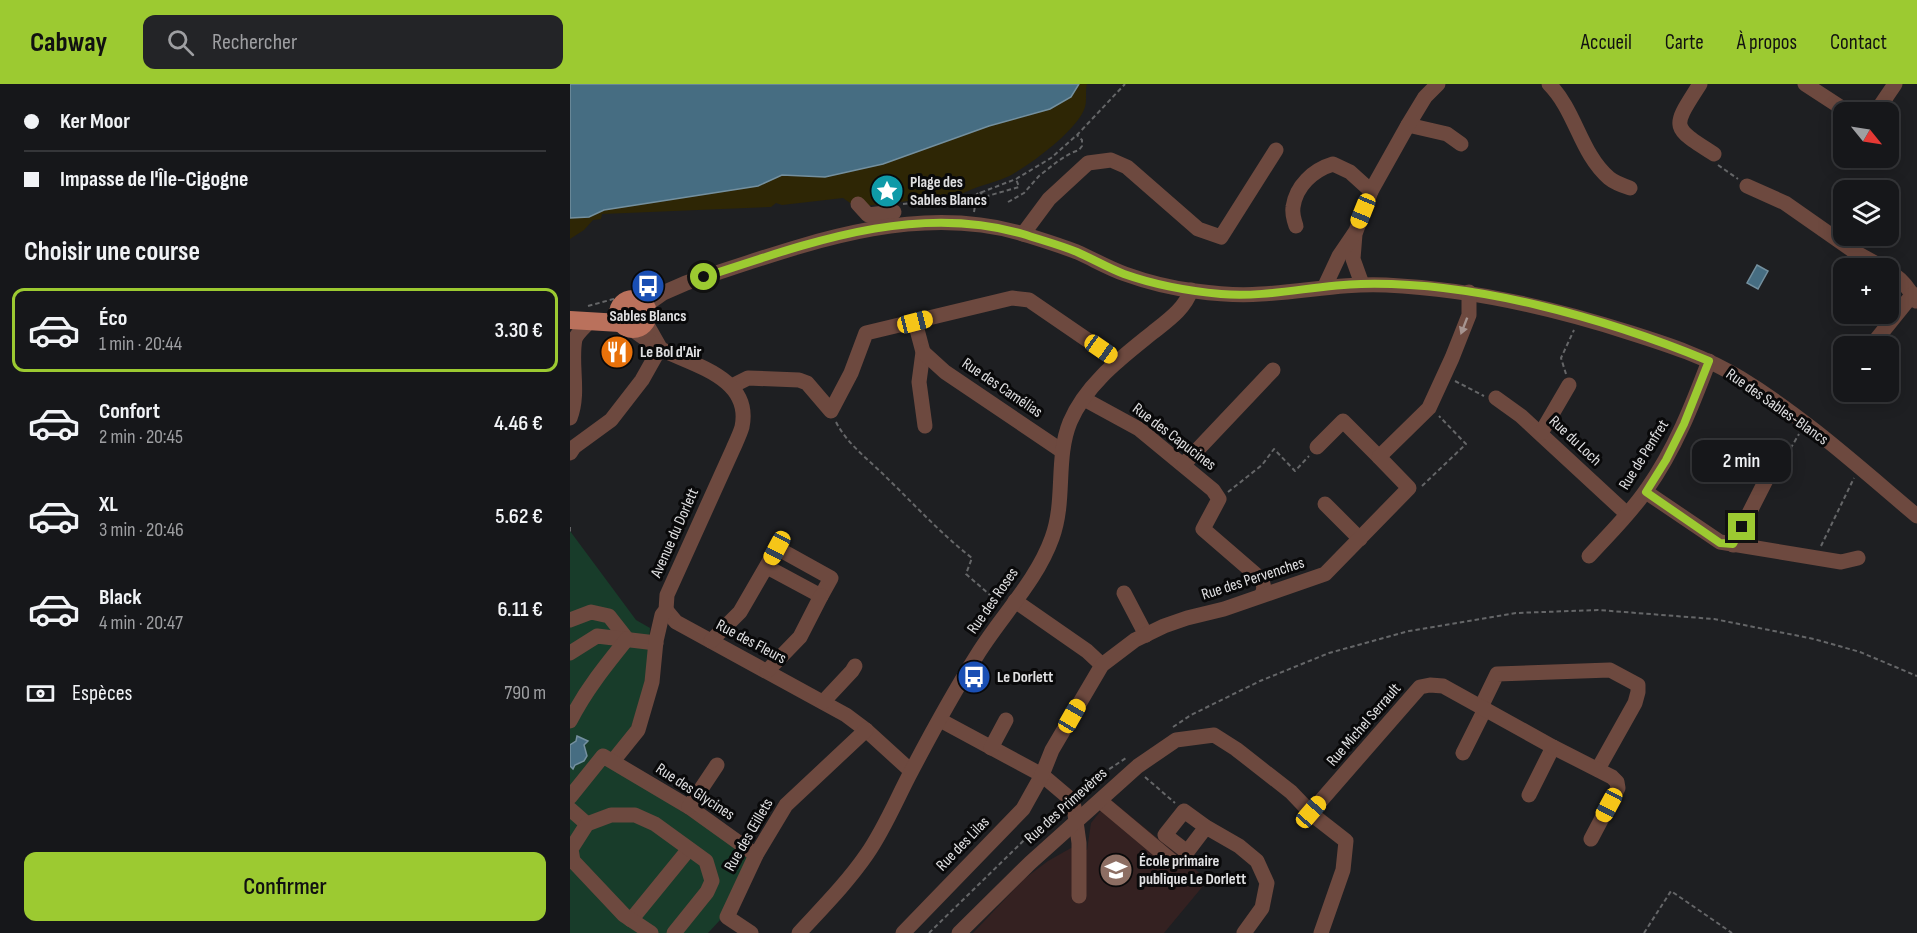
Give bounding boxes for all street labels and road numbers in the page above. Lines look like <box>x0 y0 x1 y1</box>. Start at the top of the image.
street label: Rue des Camélias <box>958 354 1046 422</box>
street label: Rue des Sables-Blancs <box>1722 365 1832 449</box>
street label: Rue des Capucines <box>1128 399 1220 475</box>
street label: Rue du Loch <box>1545 412 1605 470</box>
street label: Rue de Penfret <box>1615 416 1673 494</box>
street label: Avenue du Dorlett <box>646 485 703 582</box>
street label: Rue des Pervenches <box>1199 553 1307 605</box>
street label: Rue des Roses <box>963 564 1023 638</box>
street label: Rue des Fleurs <box>713 616 790 669</box>
street label: Rue Michel Serrault <box>1323 680 1405 770</box>
street label: Rue des Glycines <box>652 760 738 825</box>
street label: Rue des Primevères <box>1021 764 1111 848</box>
street label: Rue des Œillets <box>721 795 778 875</box>
street label: Rue des Lilas <box>932 813 994 875</box>

